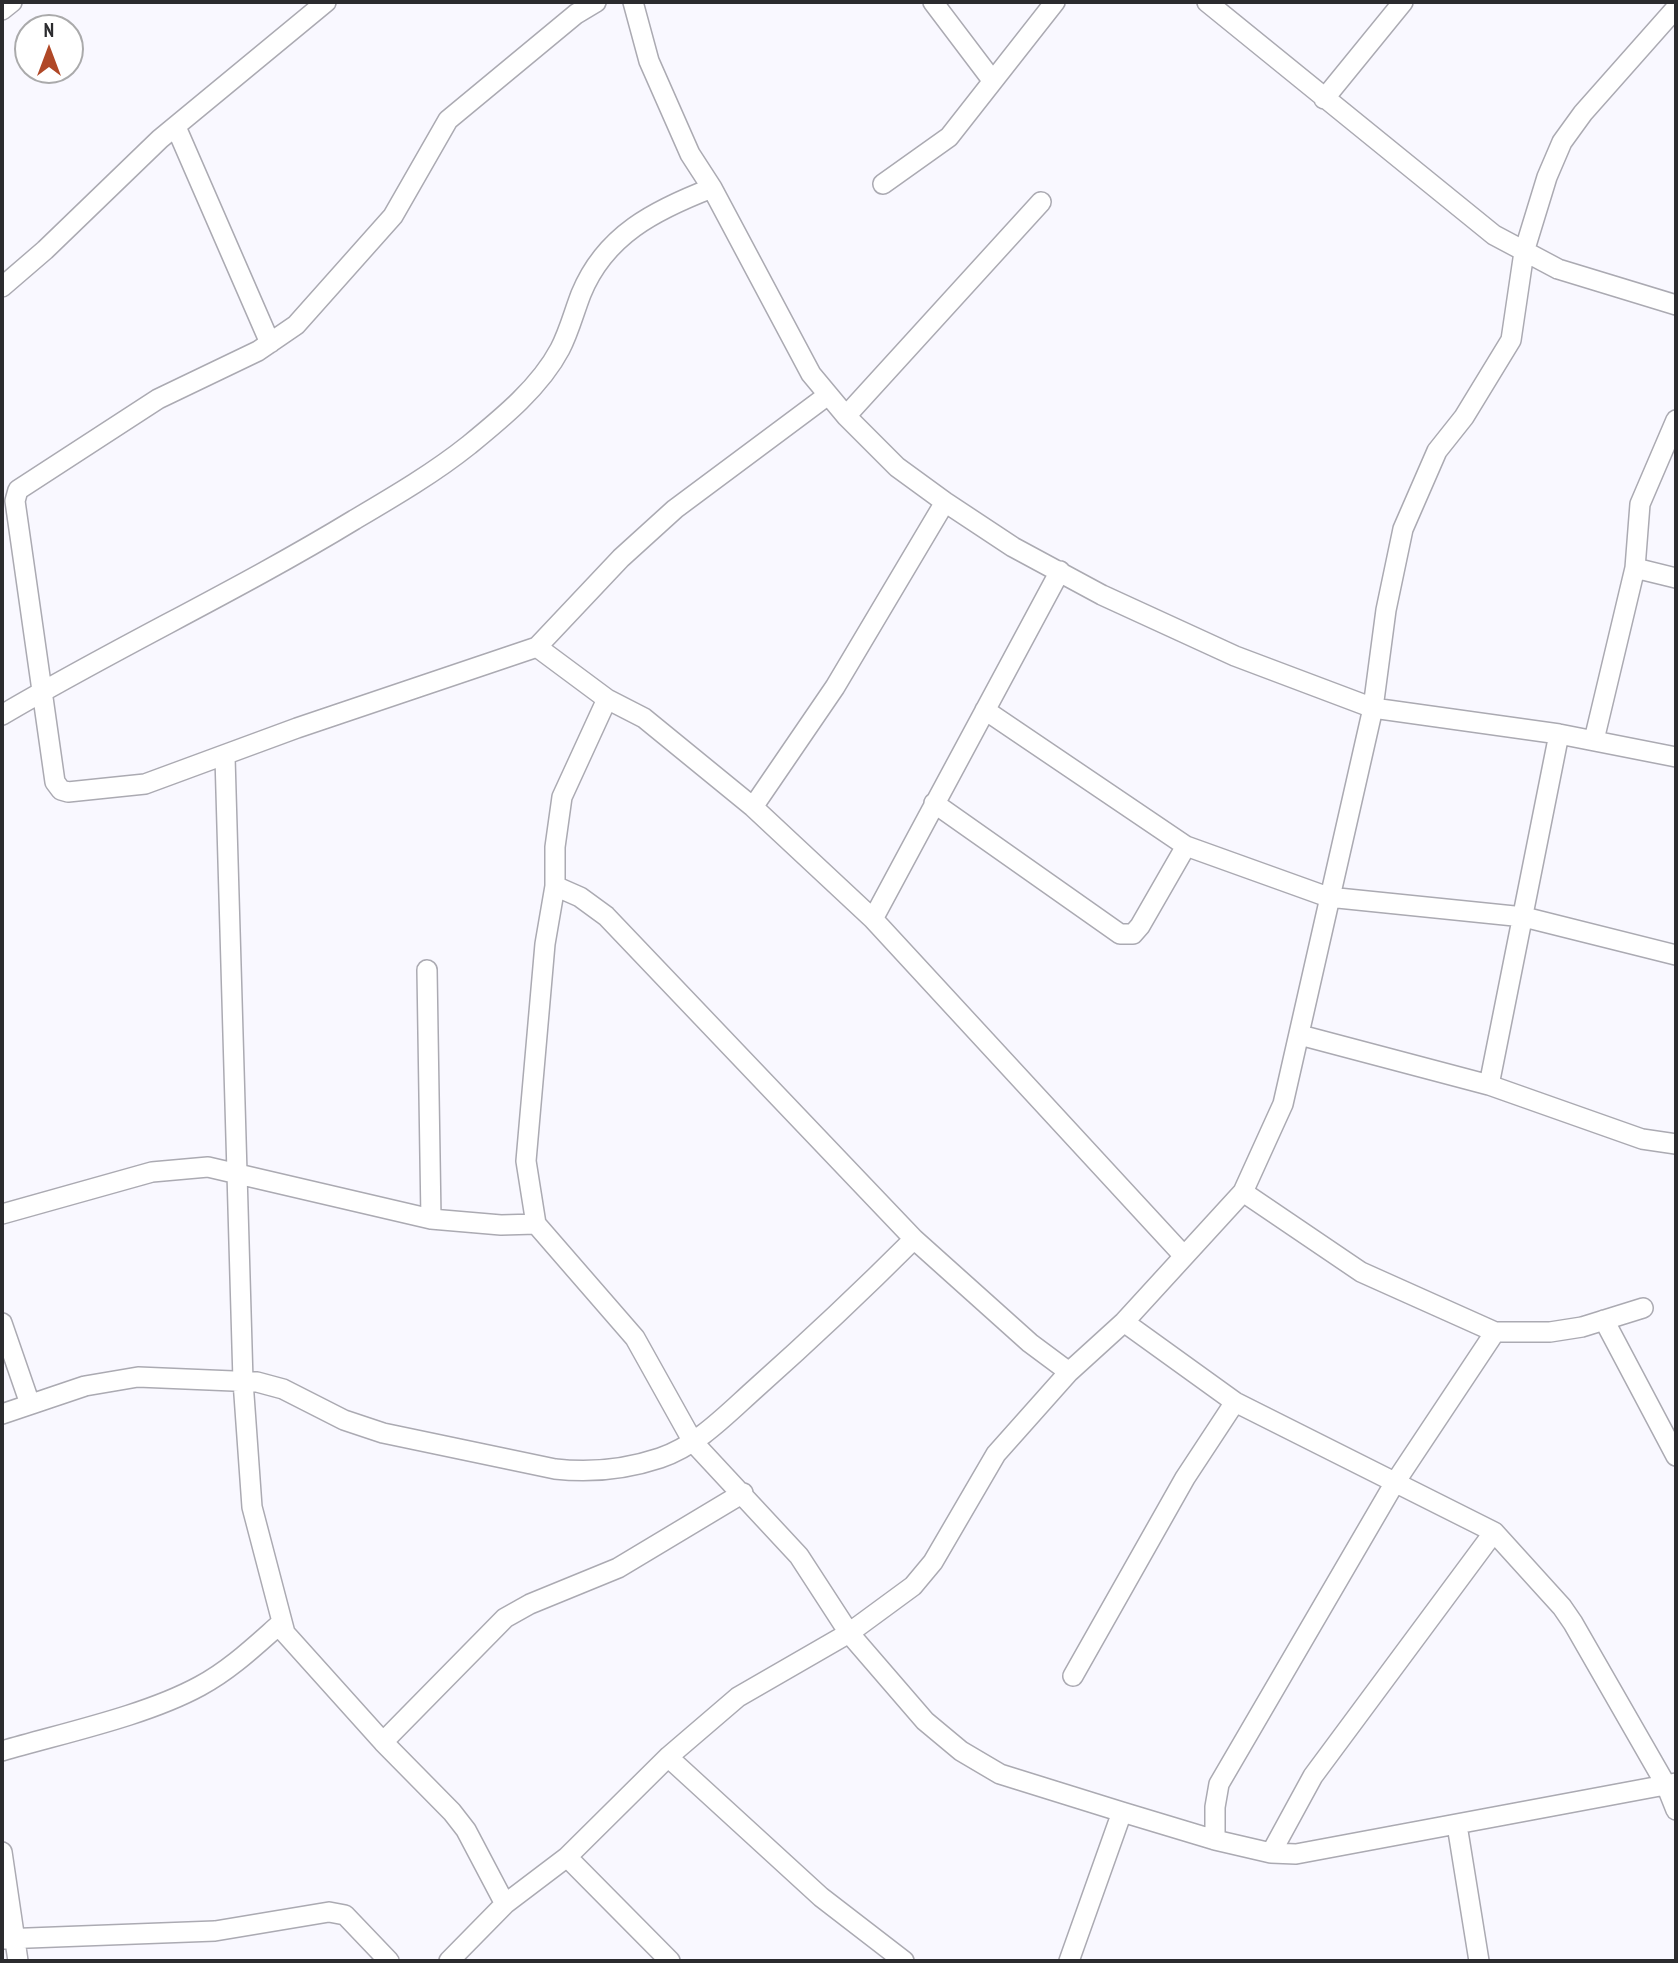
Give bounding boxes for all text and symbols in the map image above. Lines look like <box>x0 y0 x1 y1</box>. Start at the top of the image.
north arrow <box>14 14 84 84</box>
text: N <box>44 18 54 42</box>

